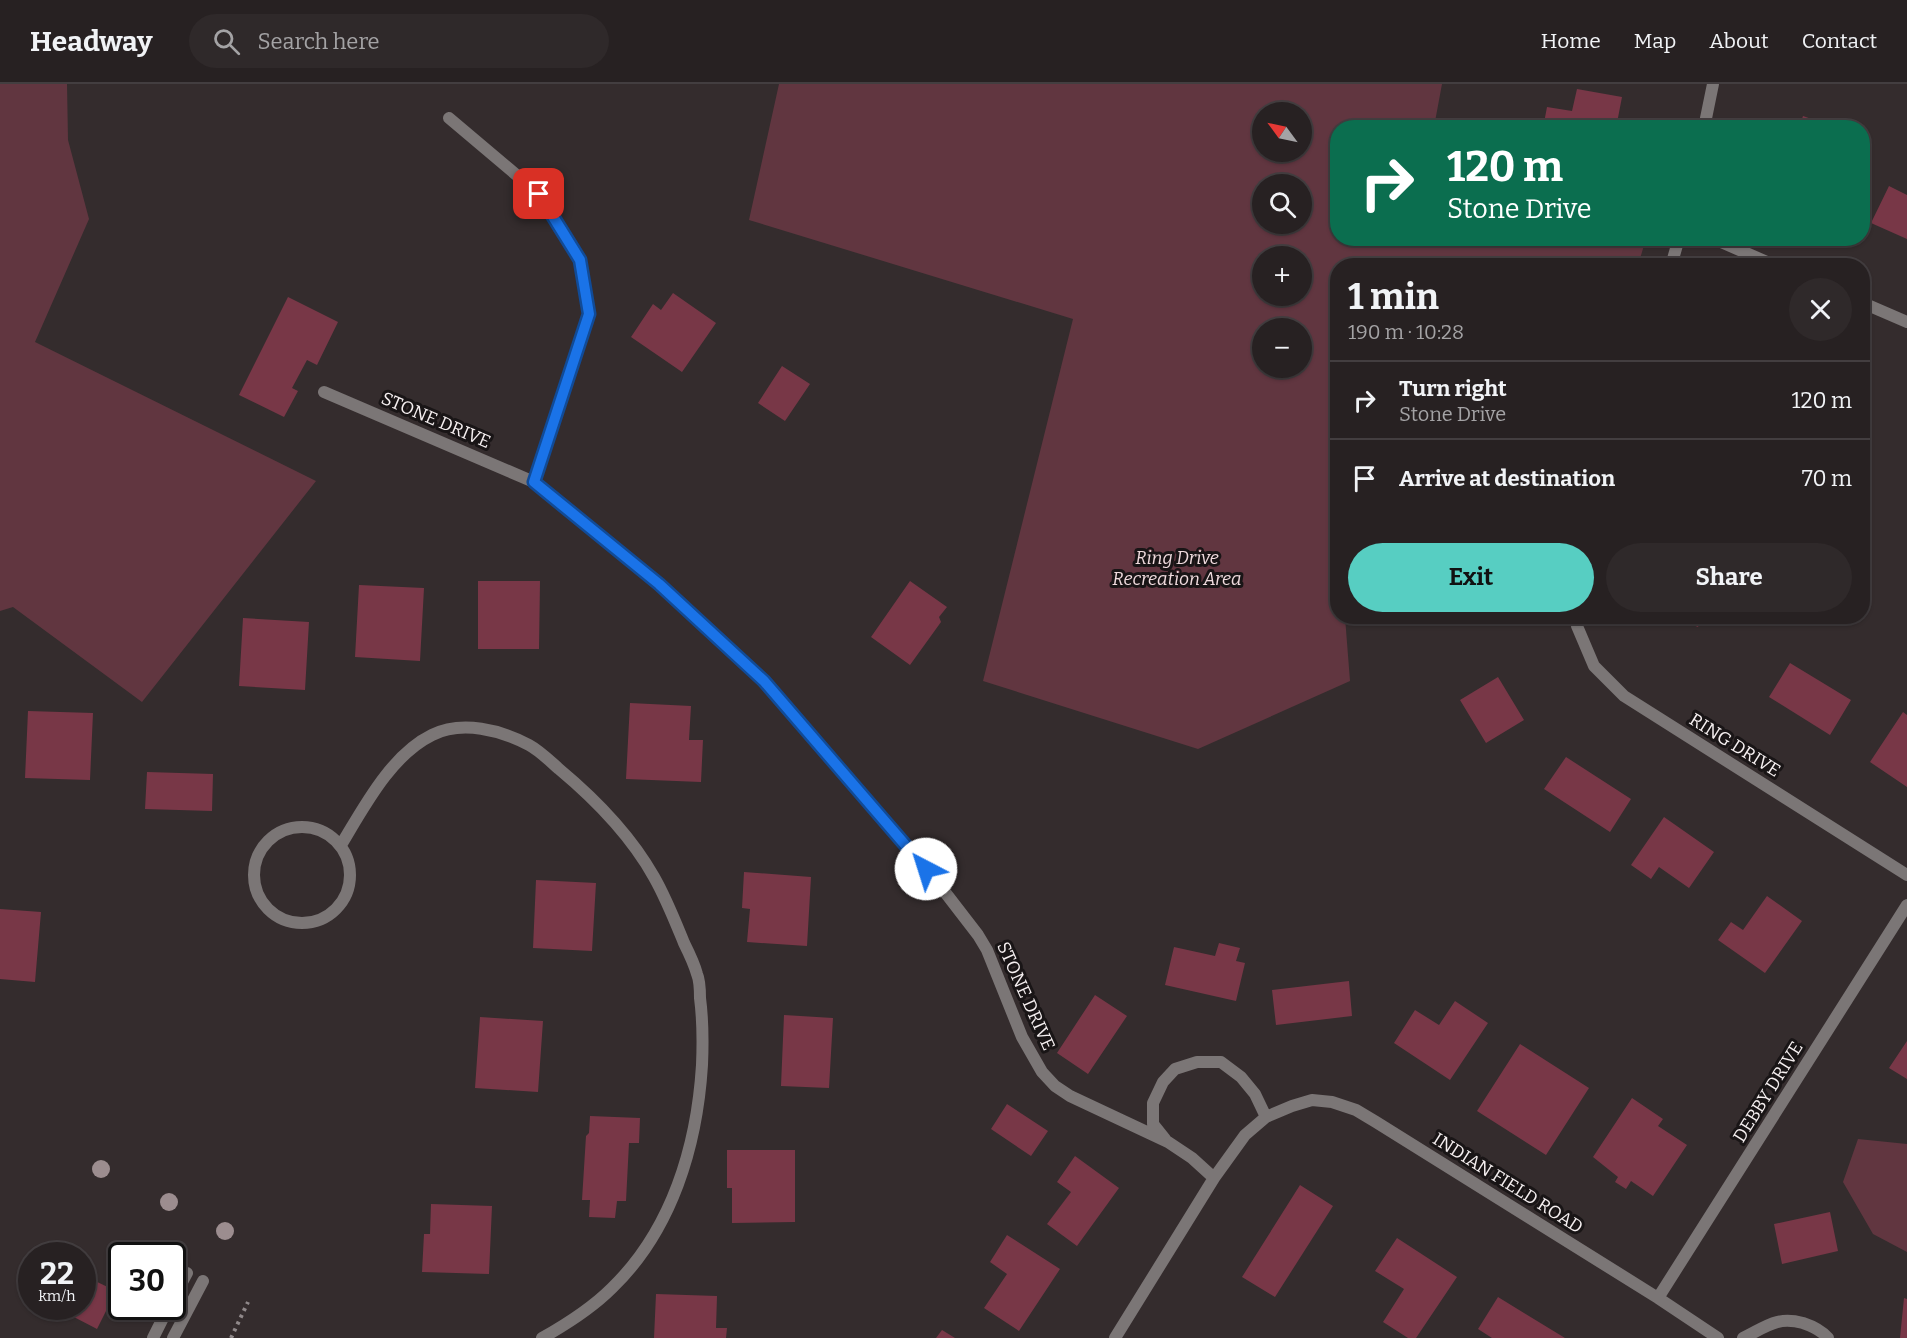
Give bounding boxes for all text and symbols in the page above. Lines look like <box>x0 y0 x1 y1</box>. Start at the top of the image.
search box <box>189 14 609 68</box>
text: Headway <box>30 25 153 58</box>
icon: search <box>210 25 243 58</box>
text: Search here <box>258 28 380 55</box>
text: Home <box>1541 28 1601 54</box>
text: Map <box>1634 28 1676 54</box>
text: About <box>1709 28 1769 54</box>
text: Contact <box>1802 28 1877 54</box>
north arrow <box>1252 102 1312 162</box>
map controls <box>1252 102 1312 378</box>
text: 120 m <box>1447 142 1563 192</box>
icon: right <box>1348 144 1426 222</box>
pin <box>513 168 564 219</box>
button: search <box>1252 174 1312 234</box>
icon: arrive <box>522 177 555 210</box>
text: Stone Drive <box>1447 193 1592 225</box>
button: + <box>1252 246 1312 306</box>
text: 1 min <box>1348 275 1439 319</box>
button: close <box>1789 278 1852 341</box>
button: − <box>1252 318 1312 378</box>
text: 190 m · 10:28 <box>1348 320 1464 344</box>
text: Turn right <box>1399 375 1507 402</box>
icon: right <box>1348 384 1381 417</box>
street label: STONE DRIVE <box>378 387 494 453</box>
text: 120 m <box>1792 387 1852 414</box>
text: Stone Drive <box>1399 402 1506 426</box>
icon: arrive <box>1348 462 1381 495</box>
text: Arrive at destination <box>1399 465 1615 492</box>
text: 70 m <box>1802 465 1852 492</box>
button: Exit <box>1348 543 1594 612</box>
button: Share <box>1606 543 1852 612</box>
park label: Ring Drive Recreation Area <box>1112 547 1242 590</box>
street label: RING DRIVE <box>1685 708 1785 782</box>
position arrow <box>894 837 958 901</box>
street label: STONE DRIVE <box>992 938 1060 1054</box>
street label: DEBBY DRIVE <box>1728 1038 1808 1146</box>
street label: INDIAN FIELD ROAD <box>1429 1128 1587 1238</box>
speed limit sign: 30 <box>108 1242 186 1320</box>
text: 22 <box>40 1256 74 1292</box>
text: km/h <box>38 1287 76 1305</box>

